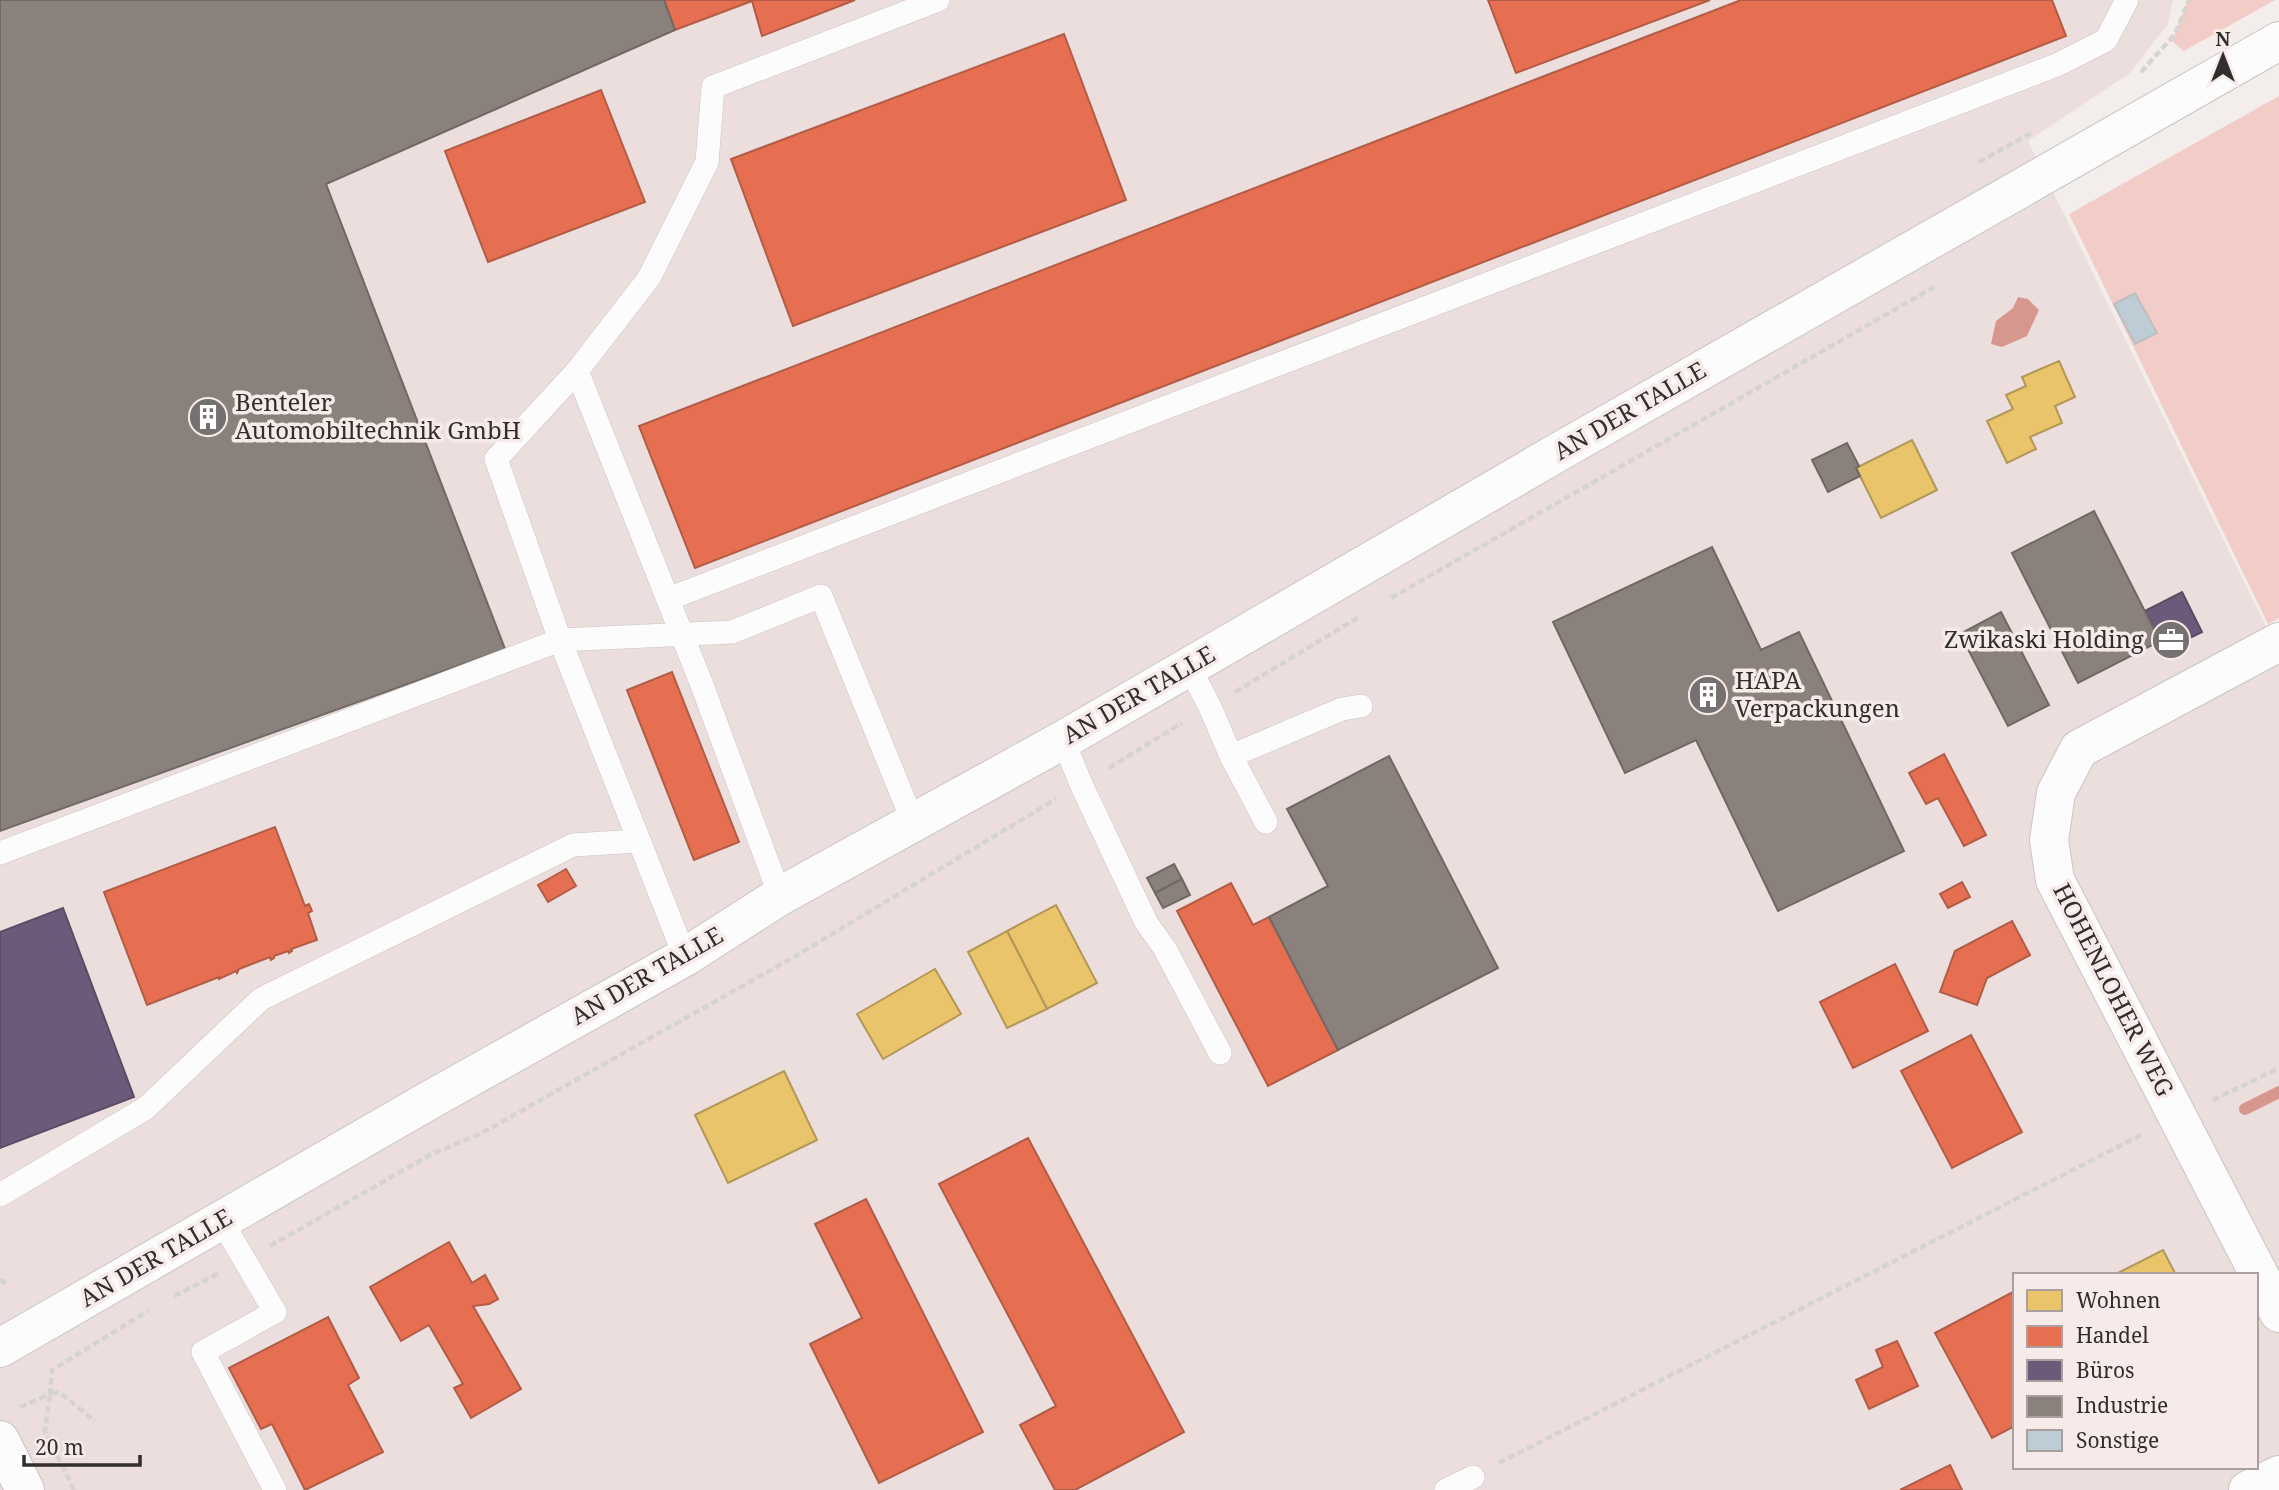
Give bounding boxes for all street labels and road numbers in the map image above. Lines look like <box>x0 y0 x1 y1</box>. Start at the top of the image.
street label: AN DER TALLE <box>1547 353 1712 467</box>
street label: AN DER TALLE <box>1056 637 1221 751</box>
street label: HOHENLOHER WEG <box>2046 877 2182 1102</box>
street label: AN DER TALLE <box>564 918 729 1032</box>
street label: AN DER TALLE <box>73 1200 238 1314</box>

